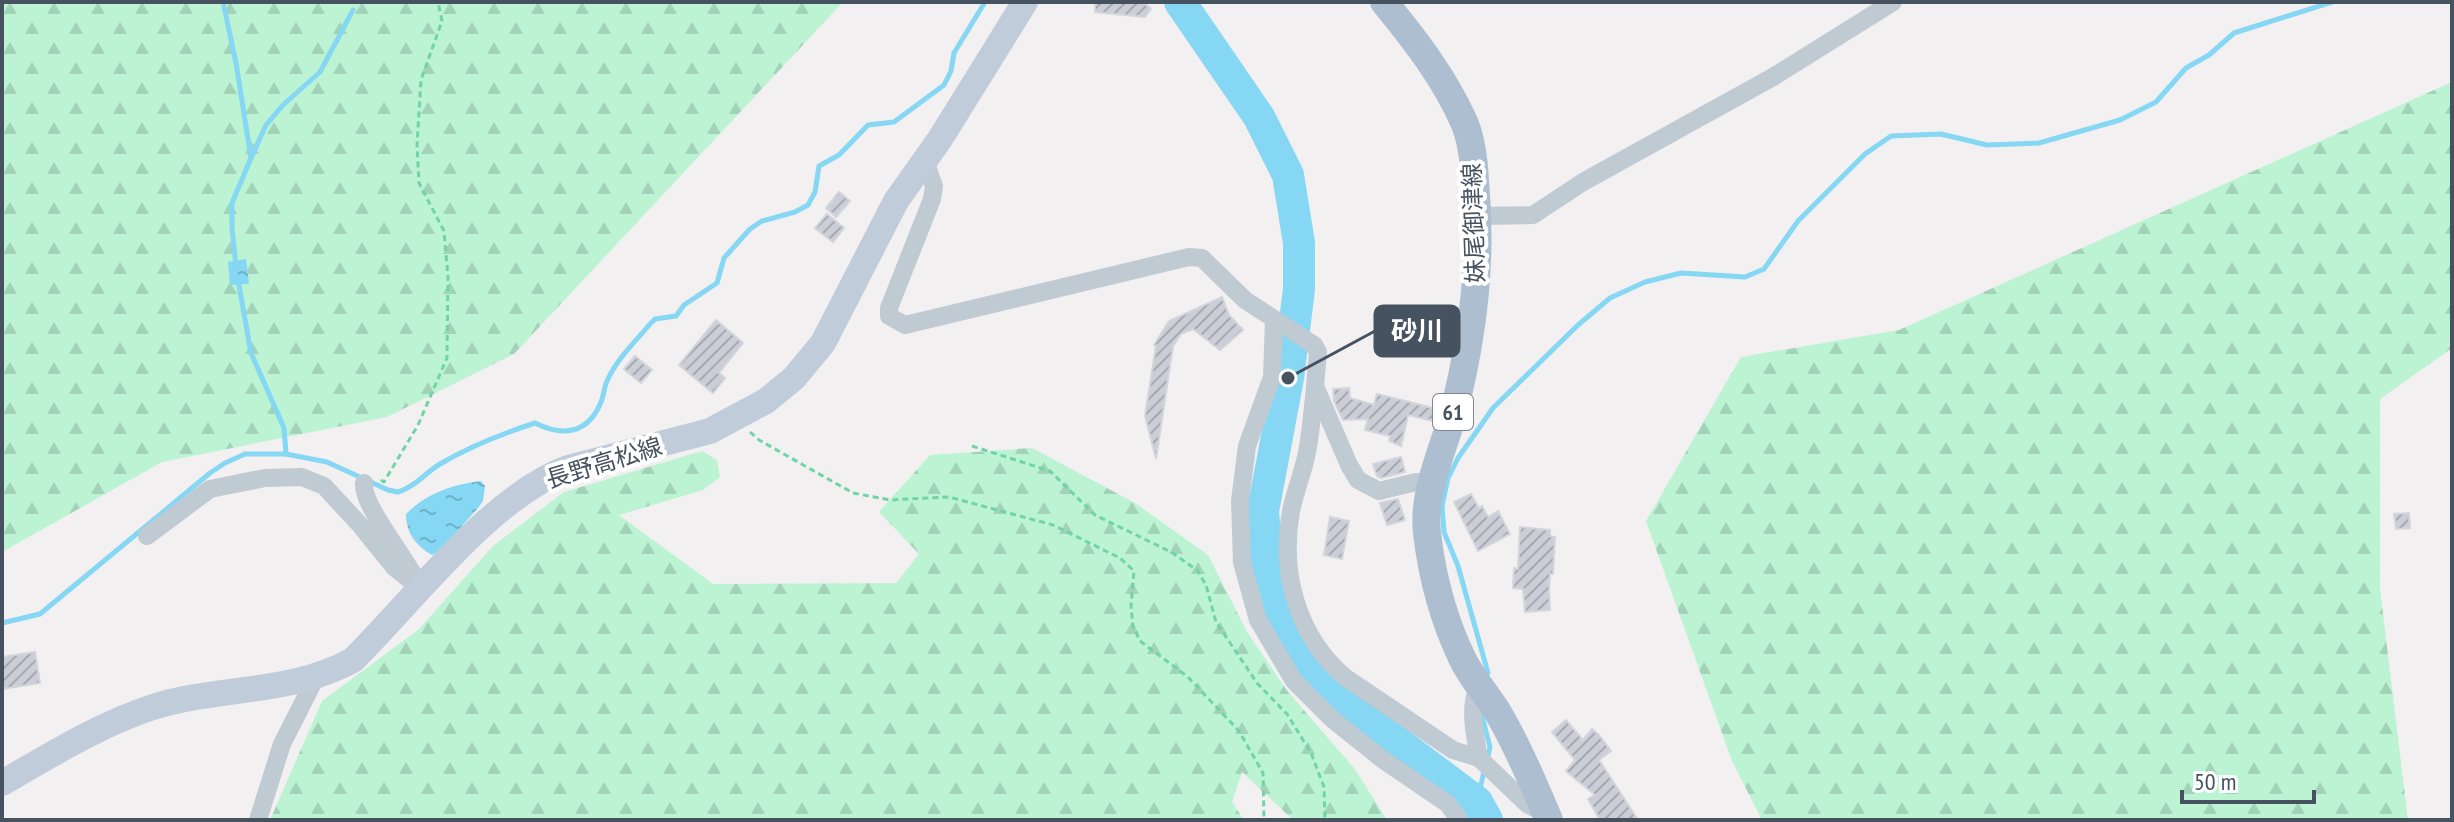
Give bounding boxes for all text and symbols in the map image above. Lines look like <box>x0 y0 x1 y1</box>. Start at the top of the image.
street label: 妹尾御津線 <box>1456 163 1491 284</box>
callout: 砂川 <box>1375 306 1459 356</box>
text: 砂川 <box>1391 314 1443 347</box>
road number: 61 <box>1433 394 1473 430</box>
street label: 長野高松線 <box>542 430 666 495</box>
scale bar <box>2182 754 2314 804</box>
text: 50 m <box>2194 766 2236 797</box>

